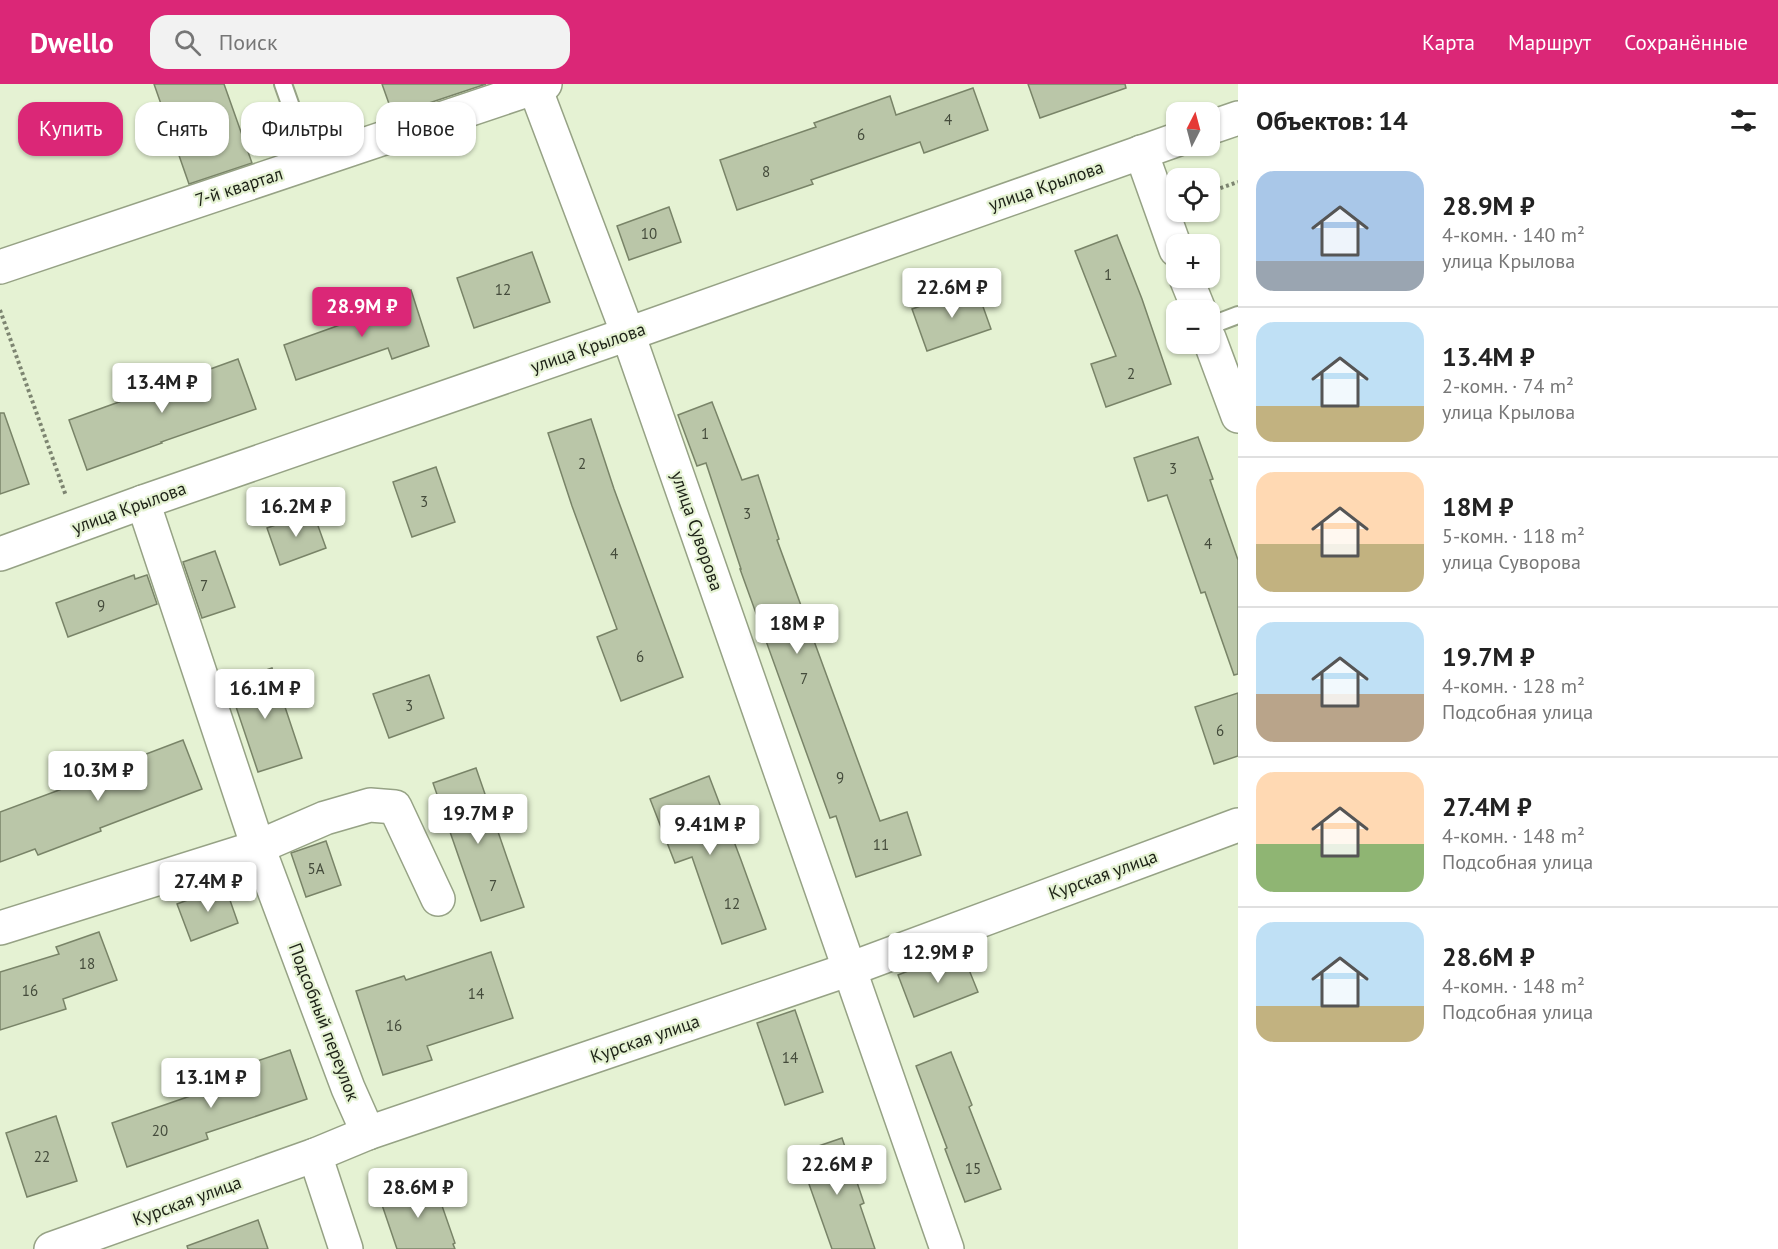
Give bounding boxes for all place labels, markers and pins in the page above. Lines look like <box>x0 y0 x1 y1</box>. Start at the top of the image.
pin: 22.6M ₽ <box>897 268 1007 319</box>
pin: 28.9M ₽ <box>307 287 417 338</box>
pin: 13.4M ₽ <box>107 363 217 414</box>
pin: 16.2M ₽ <box>241 487 351 538</box>
pin: 18M ₽ <box>755 604 839 655</box>
pin: 16.1M ₽ <box>210 669 320 720</box>
pin: 10.3M ₽ <box>43 751 153 802</box>
pin: 19.7M ₽ <box>423 794 533 845</box>
pin: 9.41M ₽ <box>655 805 765 856</box>
pin: 27.4M ₽ <box>153 862 263 913</box>
pin: 12.9M ₽ <box>883 933 993 984</box>
pin: 13.1M ₽ <box>156 1058 266 1109</box>
pin: 22.6M ₽ <box>782 1145 892 1196</box>
pin: 28.6M ₽ <box>363 1168 473 1219</box>

